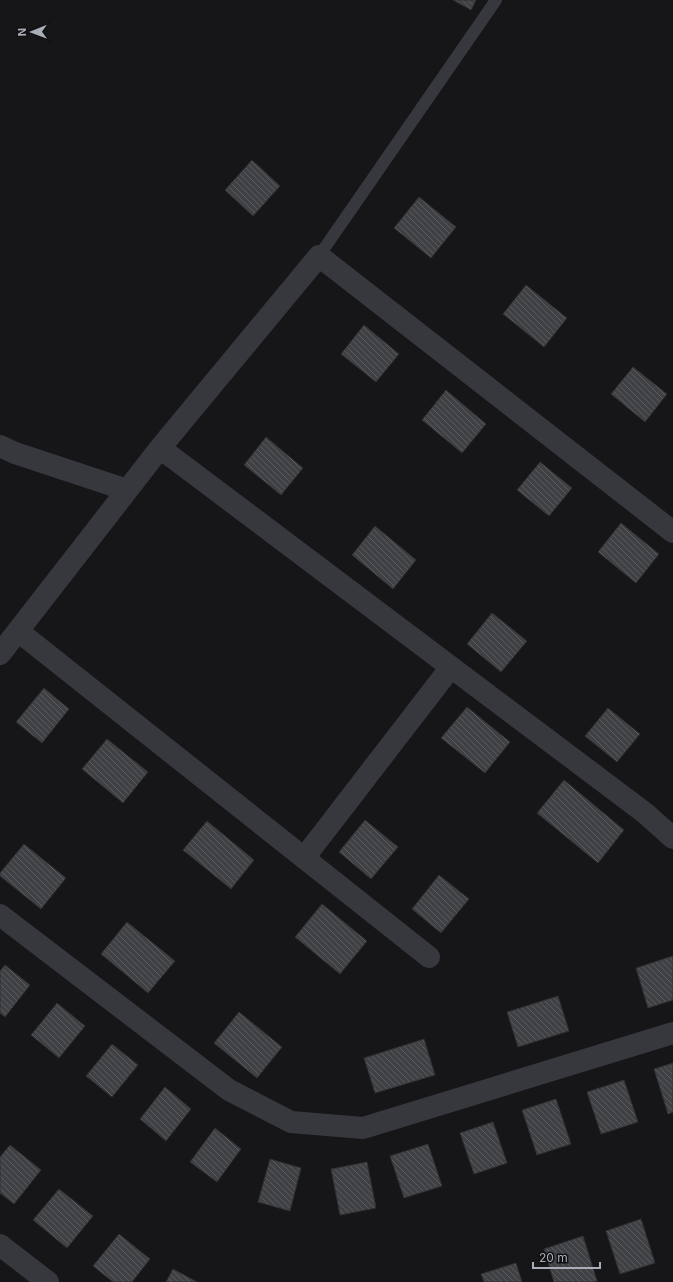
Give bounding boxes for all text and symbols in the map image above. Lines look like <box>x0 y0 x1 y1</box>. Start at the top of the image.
north arrow <box>12 12 52 52</box>
text: N <box>15 28 29 36</box>
scale bar <box>533 1244 600 1270</box>
text: 20 m <box>539 1250 568 1265</box>

